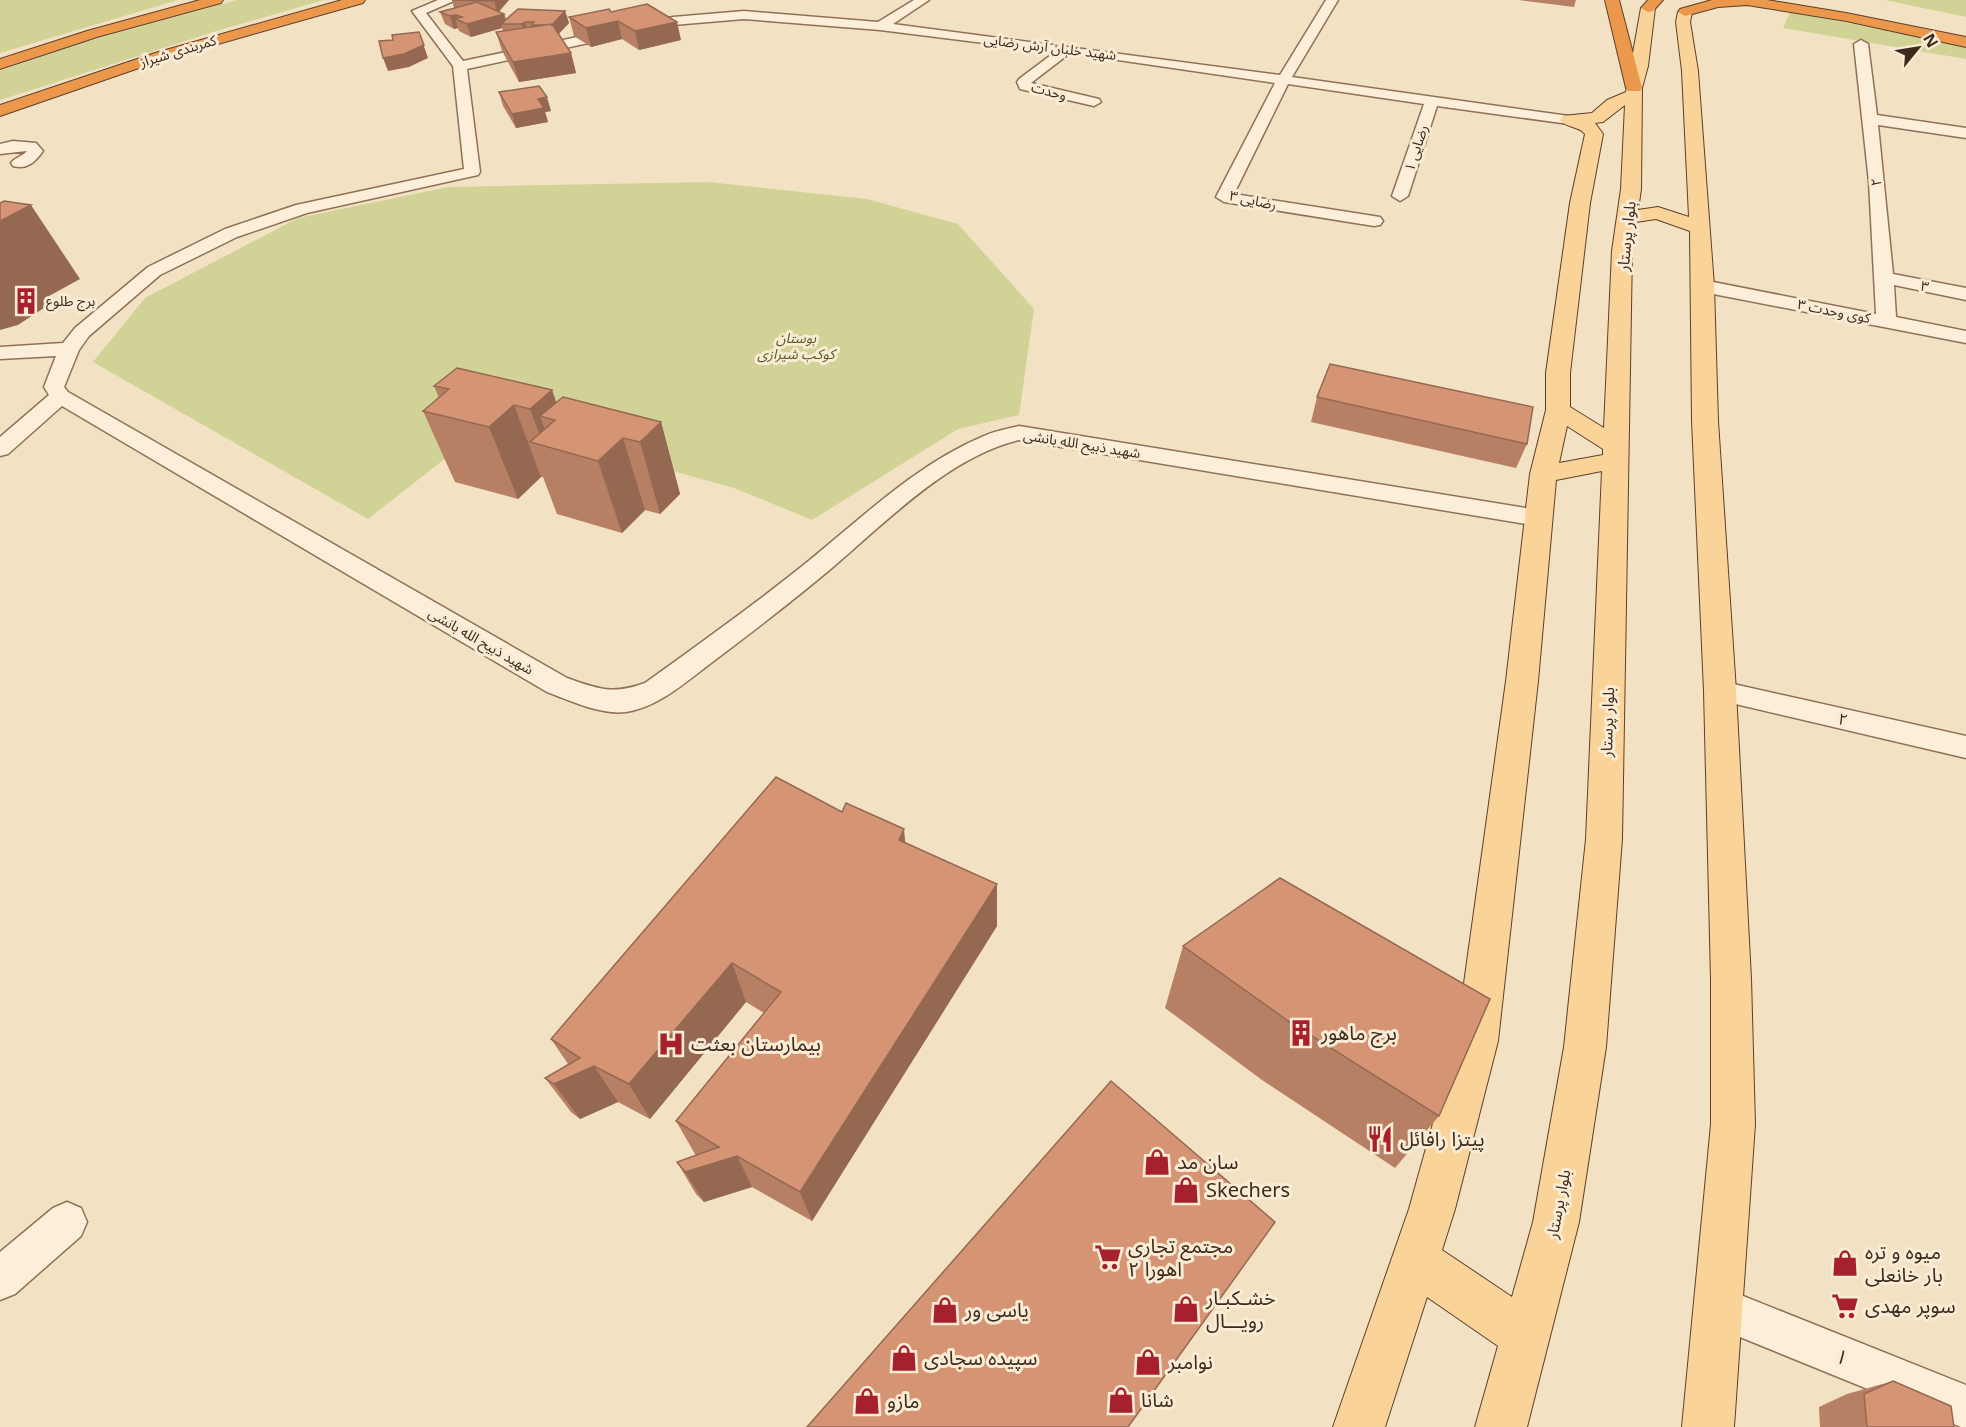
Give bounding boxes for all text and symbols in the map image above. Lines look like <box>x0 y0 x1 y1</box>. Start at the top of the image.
north arrow <box>1888 18 1948 78</box>
street label: شهید خلبان آرش رضایی <box>982 25 1118 70</box>
street label: کمربندی شیراز <box>135 26 220 77</box>
text: N <box>1912 27 1948 55</box>
street label: وحدت <box>1028 73 1070 110</box>
street label: رضایی ۱ <box>1395 121 1438 175</box>
street label: ۲ <box>1862 177 1891 187</box>
street label: رضایی ۳ <box>1227 181 1279 220</box>
street label: بلوار پرستار <box>1606 199 1648 274</box>
street label: ۳ <box>1918 271 1932 301</box>
building icon: برج طلوع <box>11 286 41 316</box>
place label: برج طلوع <box>46 287 96 316</box>
street label: کوی وحدت ۳ <box>1795 290 1873 333</box>
park label: بوستان کوکب شیرازی <box>757 324 838 369</box>
street label: شهید ذبیح الله بانشی <box>1021 421 1143 468</box>
street label: شهید ذبیح الله بانشی <box>422 599 539 684</box>
street label: بلوار پرستار <box>1590 686 1626 759</box>
street label: ۲ <box>1834 702 1851 738</box>
place label: برج ماهور <box>1320 1013 1397 1055</box>
building icon: برج ماهور <box>1286 1018 1316 1048</box>
place label: بیمارستان بعثت <box>691 1024 821 1066</box>
hospital icon: بیمارستان بعثت <box>656 1029 686 1059</box>
place label: پیتزا رافائل <box>1400 1119 1485 1161</box>
restaurant icon: پیتزا رافائل <box>1365 1124 1395 1154</box>
place label: سان مد <box>1177 1142 1239 1184</box>
shop icon: سان مد <box>1142 1147 1172 1177</box>
street label: بلوار پرستار <box>1535 1166 1582 1243</box>
place label: Skechers <box>1206 1170 1290 1212</box>
shop icon: Skechers <box>1171 1175 1201 1205</box>
place label: مجتمع تجاری اهورا ۲ <box>1128 1226 1233 1291</box>
place label: میوه و تره بار خانعلی <box>1865 1232 1943 1297</box>
supermarket icon: مجتمع تجاری اهورا ۲ <box>1093 1242 1123 1272</box>
shop icon: میوه و تره بار خانعلی <box>1830 1248 1860 1278</box>
place label: خشـکبـار رویـــال <box>1205 1278 1276 1343</box>
place label: سوپر مهدی <box>1865 1286 1956 1328</box>
place label: یاسی ور <box>964 1290 1029 1332</box>
supermarket icon: سوپر مهدی <box>1830 1291 1860 1321</box>
shop icon: خشـکبـار رویـــال <box>1171 1294 1201 1324</box>
shop icon: یاسی ور <box>930 1295 960 1325</box>
street label: ۱ <box>1828 1336 1855 1380</box>
place label: سپیده سجادی <box>924 1338 1038 1380</box>
place label: نوامبر <box>1167 1342 1213 1384</box>
shop icon: سپیده سجادی <box>889 1343 919 1373</box>
shop icon: نوامبر <box>1133 1347 1163 1377</box>
place label: شانا <box>1141 1380 1174 1422</box>
place label: مازو <box>887 1381 920 1423</box>
shop icon: شانا <box>1106 1385 1136 1415</box>
shop icon: مازو <box>852 1386 882 1416</box>

